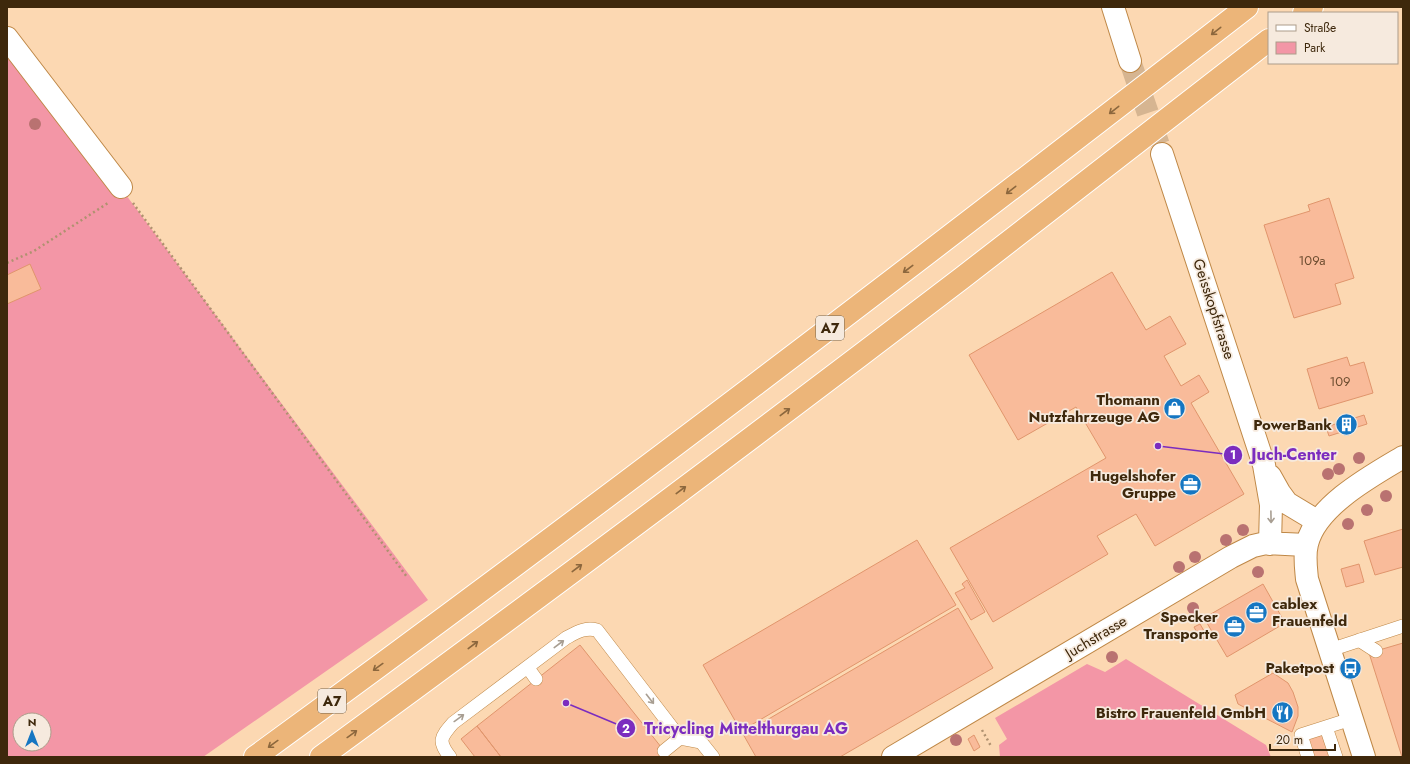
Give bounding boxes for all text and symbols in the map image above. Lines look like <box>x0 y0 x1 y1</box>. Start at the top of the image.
legend <box>1268 12 1398 64</box>
text: Straße <box>1304 19 1336 37</box>
one-way arrow <box>1211 27 1222 35</box>
text: Park <box>1304 39 1326 57</box>
one-way arrow <box>1108 106 1119 115</box>
one-way arrow <box>1005 186 1016 194</box>
house number: 109a <box>1298 251 1326 270</box>
street label: Geisskopfstrasse <box>1187 256 1241 362</box>
one-way arrow <box>902 265 913 273</box>
road number: A7 <box>816 316 844 340</box>
house number: 109 <box>1329 372 1351 391</box>
place label: Thomann Nutzfahrzeuge AG <box>1029 389 1160 428</box>
shop icon: Thomann Nutzfahrzeuge AG <box>1162 396 1188 422</box>
one-way arrow <box>780 408 791 416</box>
building icon: PowerBank <box>1334 412 1360 438</box>
place label: PowerBank <box>1253 414 1332 436</box>
callout: Juch-Center <box>1223 441 1345 469</box>
text: Juch-Center <box>1248 443 1337 466</box>
text: 1 <box>1230 446 1236 464</box>
place label: Hugelshofer Gruppe <box>1090 465 1177 504</box>
office icon: Hugelshofer Gruppe <box>1178 472 1204 498</box>
one-way arrow <box>676 486 687 494</box>
one-way arrow <box>1267 510 1275 523</box>
one-way arrow <box>571 563 582 572</box>
place label: cablex Frauenfeld <box>1272 593 1347 632</box>
office icon: cablex Frauenfeld <box>1243 600 1269 626</box>
place label: Specker Transporte <box>1143 606 1219 645</box>
street label: Juchstrasse <box>1059 610 1131 665</box>
office icon: Specker Transporte <box>1221 613 1247 639</box>
one-way arrow <box>553 640 564 648</box>
one-way arrow <box>467 641 478 650</box>
bus stop icon: Paketpost <box>1337 655 1363 681</box>
place label: Paketpost <box>1266 657 1334 679</box>
one-way arrow <box>373 663 384 671</box>
road number: A7 <box>318 689 346 713</box>
one-way arrow <box>646 694 654 705</box>
restaurant icon: Bistro Frauenfeld GmbH <box>1269 700 1295 726</box>
place label: Bistro Frauenfeld GmbH <box>1096 702 1266 724</box>
north arrow <box>12 712 52 752</box>
text: N <box>28 714 36 730</box>
one-way arrow <box>453 714 464 722</box>
callout: Tricycling Mittelthurgau AG <box>616 714 856 742</box>
text: Tricycling Mittelthurgau AG <box>644 717 848 740</box>
text: 2 <box>622 720 630 738</box>
scale bar <box>1270 726 1335 752</box>
one-way arrow <box>347 730 358 738</box>
text: 20 m <box>1276 731 1303 749</box>
one-way arrow <box>268 739 279 748</box>

